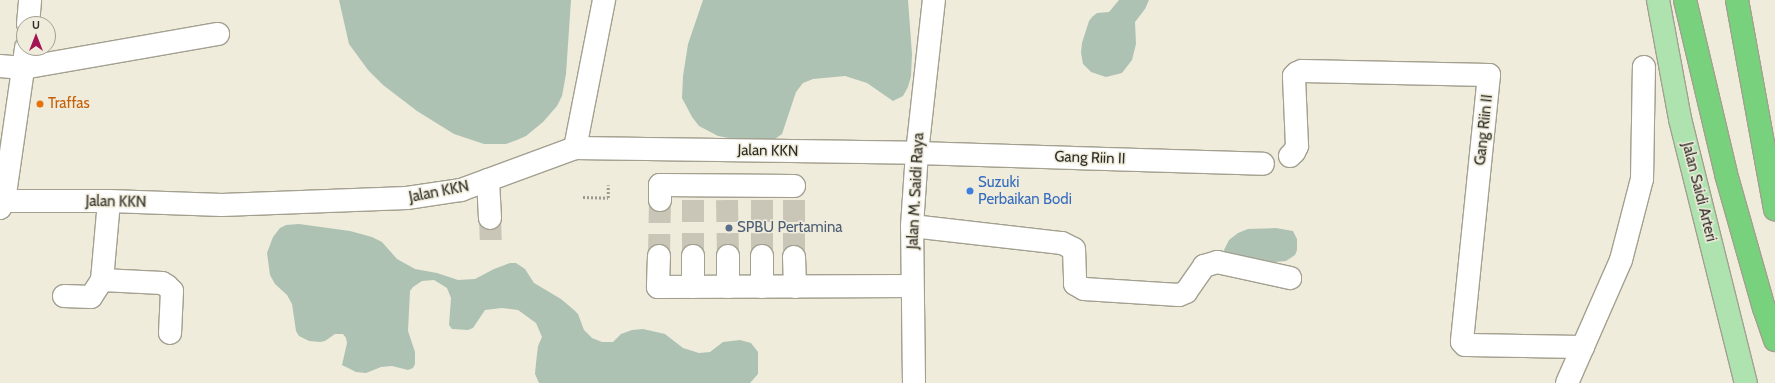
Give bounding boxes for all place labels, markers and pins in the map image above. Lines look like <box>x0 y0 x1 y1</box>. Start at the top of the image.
place label: Traffas <box>48 95 90 113</box>
marker: Traffas <box>35 99 45 109</box>
place label: Suzuki Perbaikan Bodi <box>978 173 1072 208</box>
marker: Suzuki Perbaikan Bodi <box>965 186 975 196</box>
place label: SPBU Pertamina <box>737 219 843 237</box>
marker: SPBU Pertamina <box>724 223 734 233</box>

